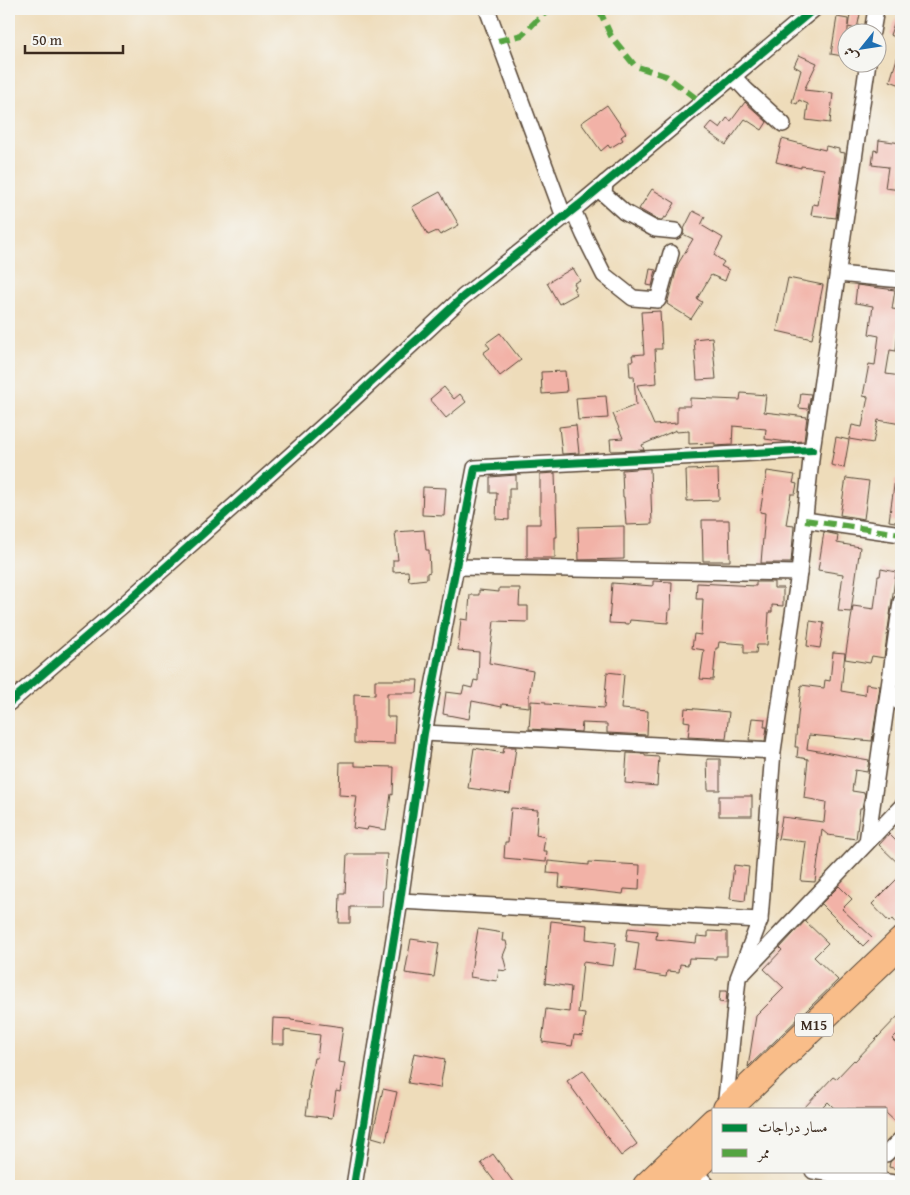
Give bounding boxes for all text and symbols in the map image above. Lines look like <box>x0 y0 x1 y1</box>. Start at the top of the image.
scale bar <box>25 22 122 54</box>
north arrow <box>838 22 888 72</box>
text: 50 m <box>32 29 63 50</box>
text: ش <box>839 43 863 66</box>
road number: M15 <box>795 1014 833 1036</box>
legend <box>712 1108 888 1172</box>
text: مسار دراجات <box>758 1116 827 1137</box>
text: ممر <box>756 1142 770 1163</box>

